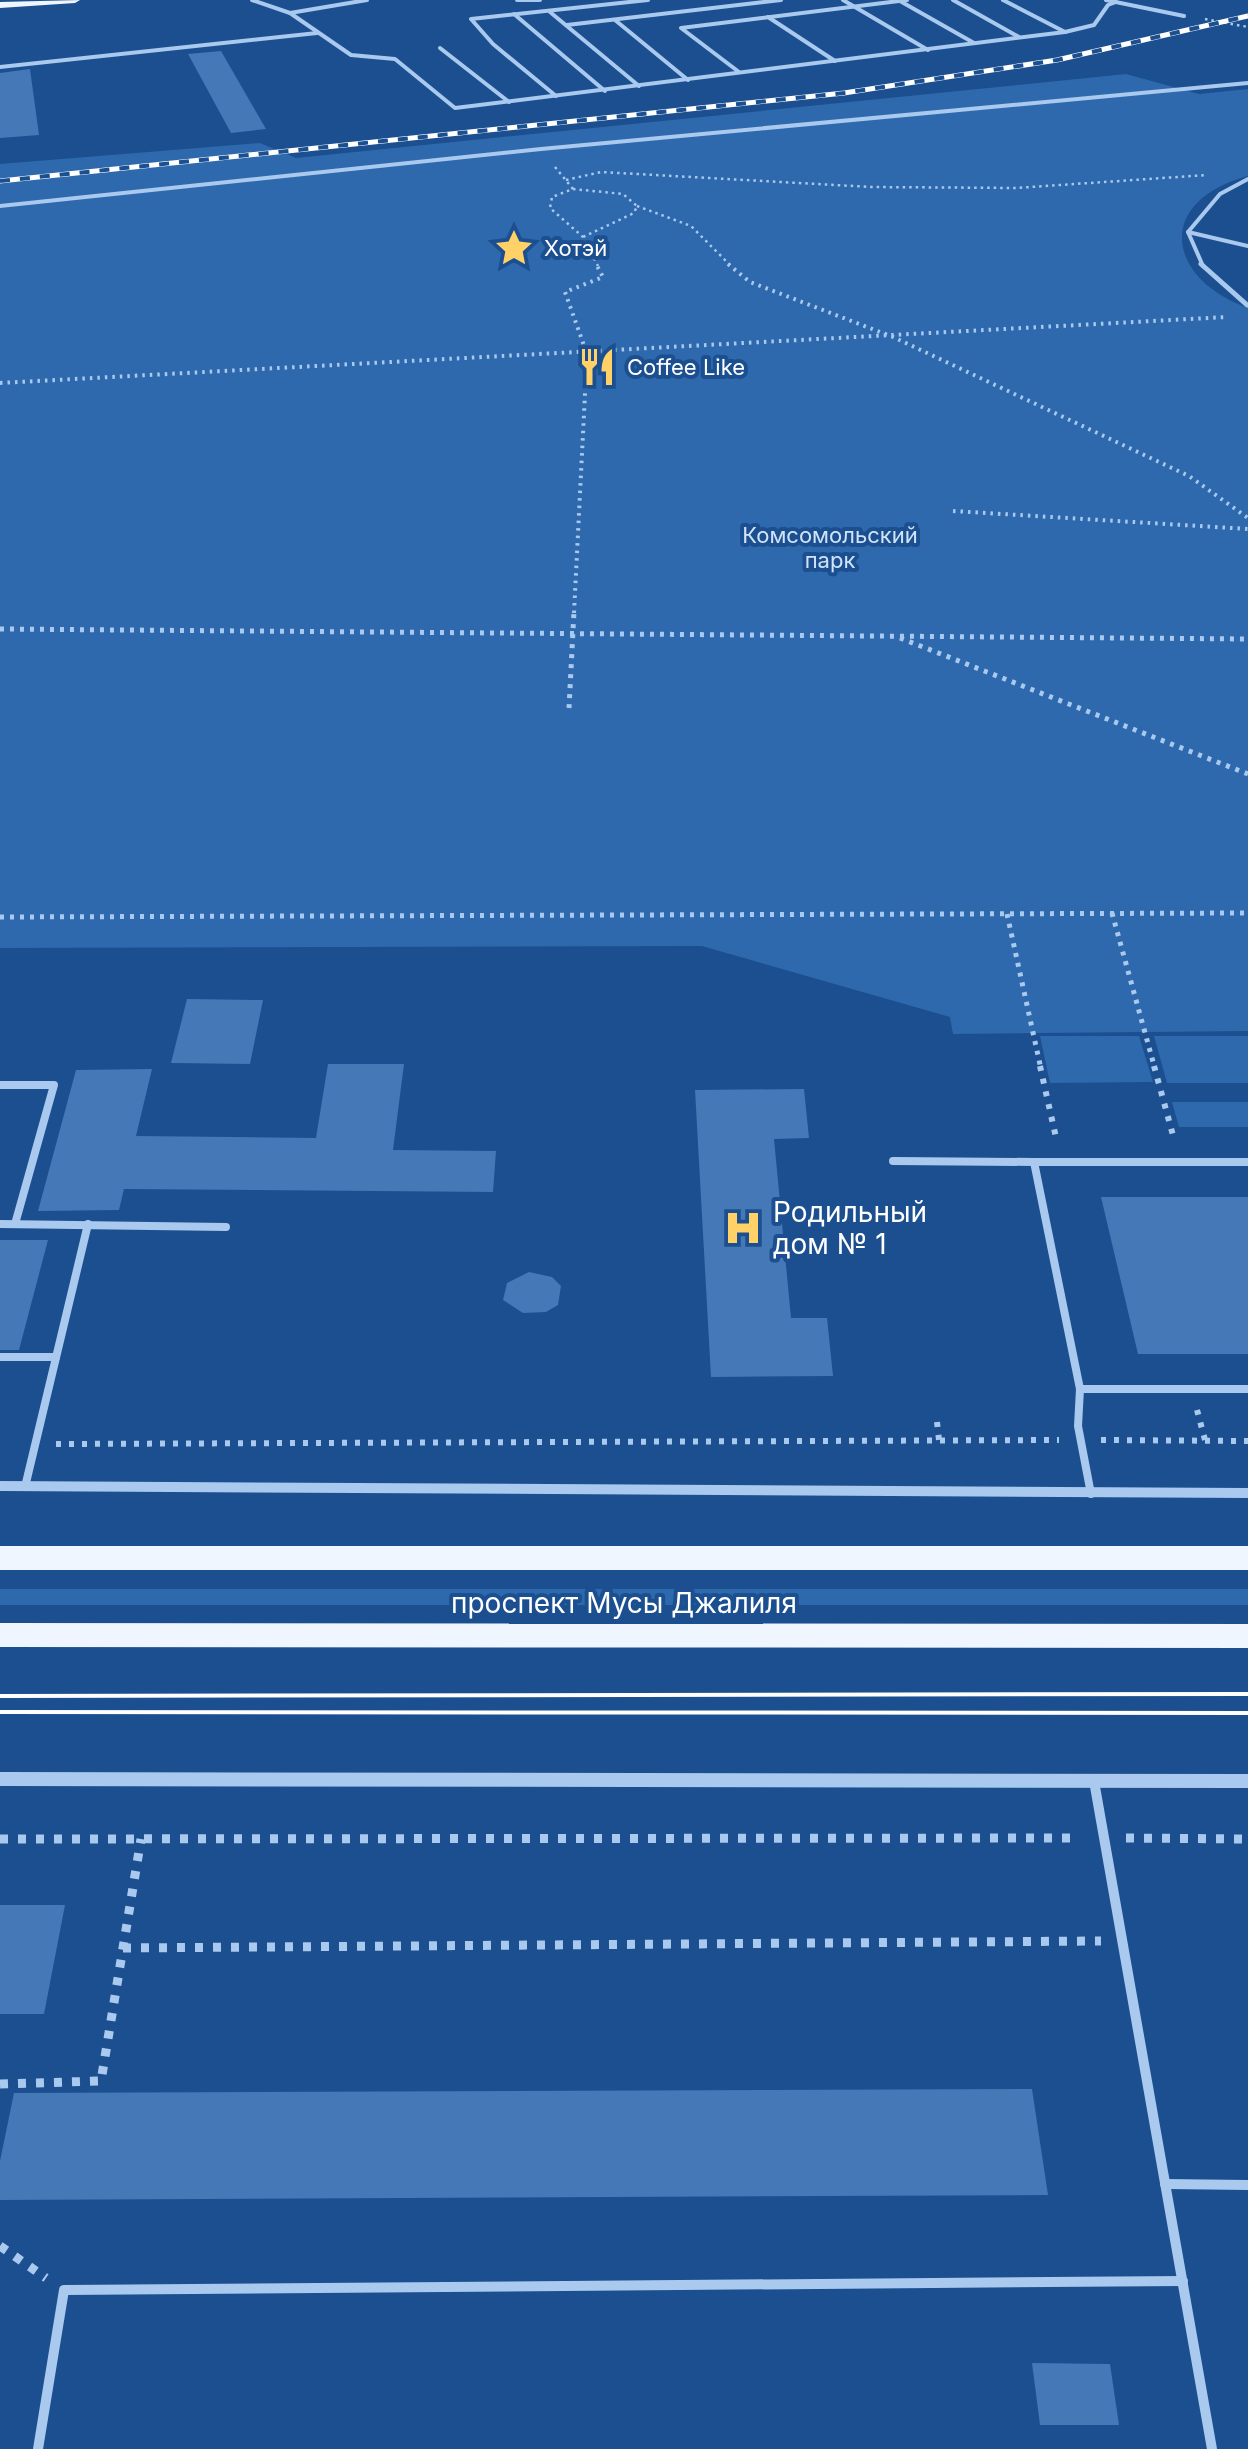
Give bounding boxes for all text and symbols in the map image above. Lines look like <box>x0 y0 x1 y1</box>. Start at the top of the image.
place icon: Хотэй <box>493 227 535 269</box>
place label: Хотэй <box>544 235 607 261</box>
restaurant icon: Coffee Like <box>576 346 618 388</box>
place label: Coffee Like <box>627 354 745 380</box>
park label: Комсомольский парк <box>742 522 918 573</box>
place label: Родильный дом № 1 <box>773 1195 927 1261</box>
hospital icon: Родильный дом № 1 <box>722 1207 764 1249</box>
street label: проспект Мусы Джалиля <box>451 1586 797 1620</box>

